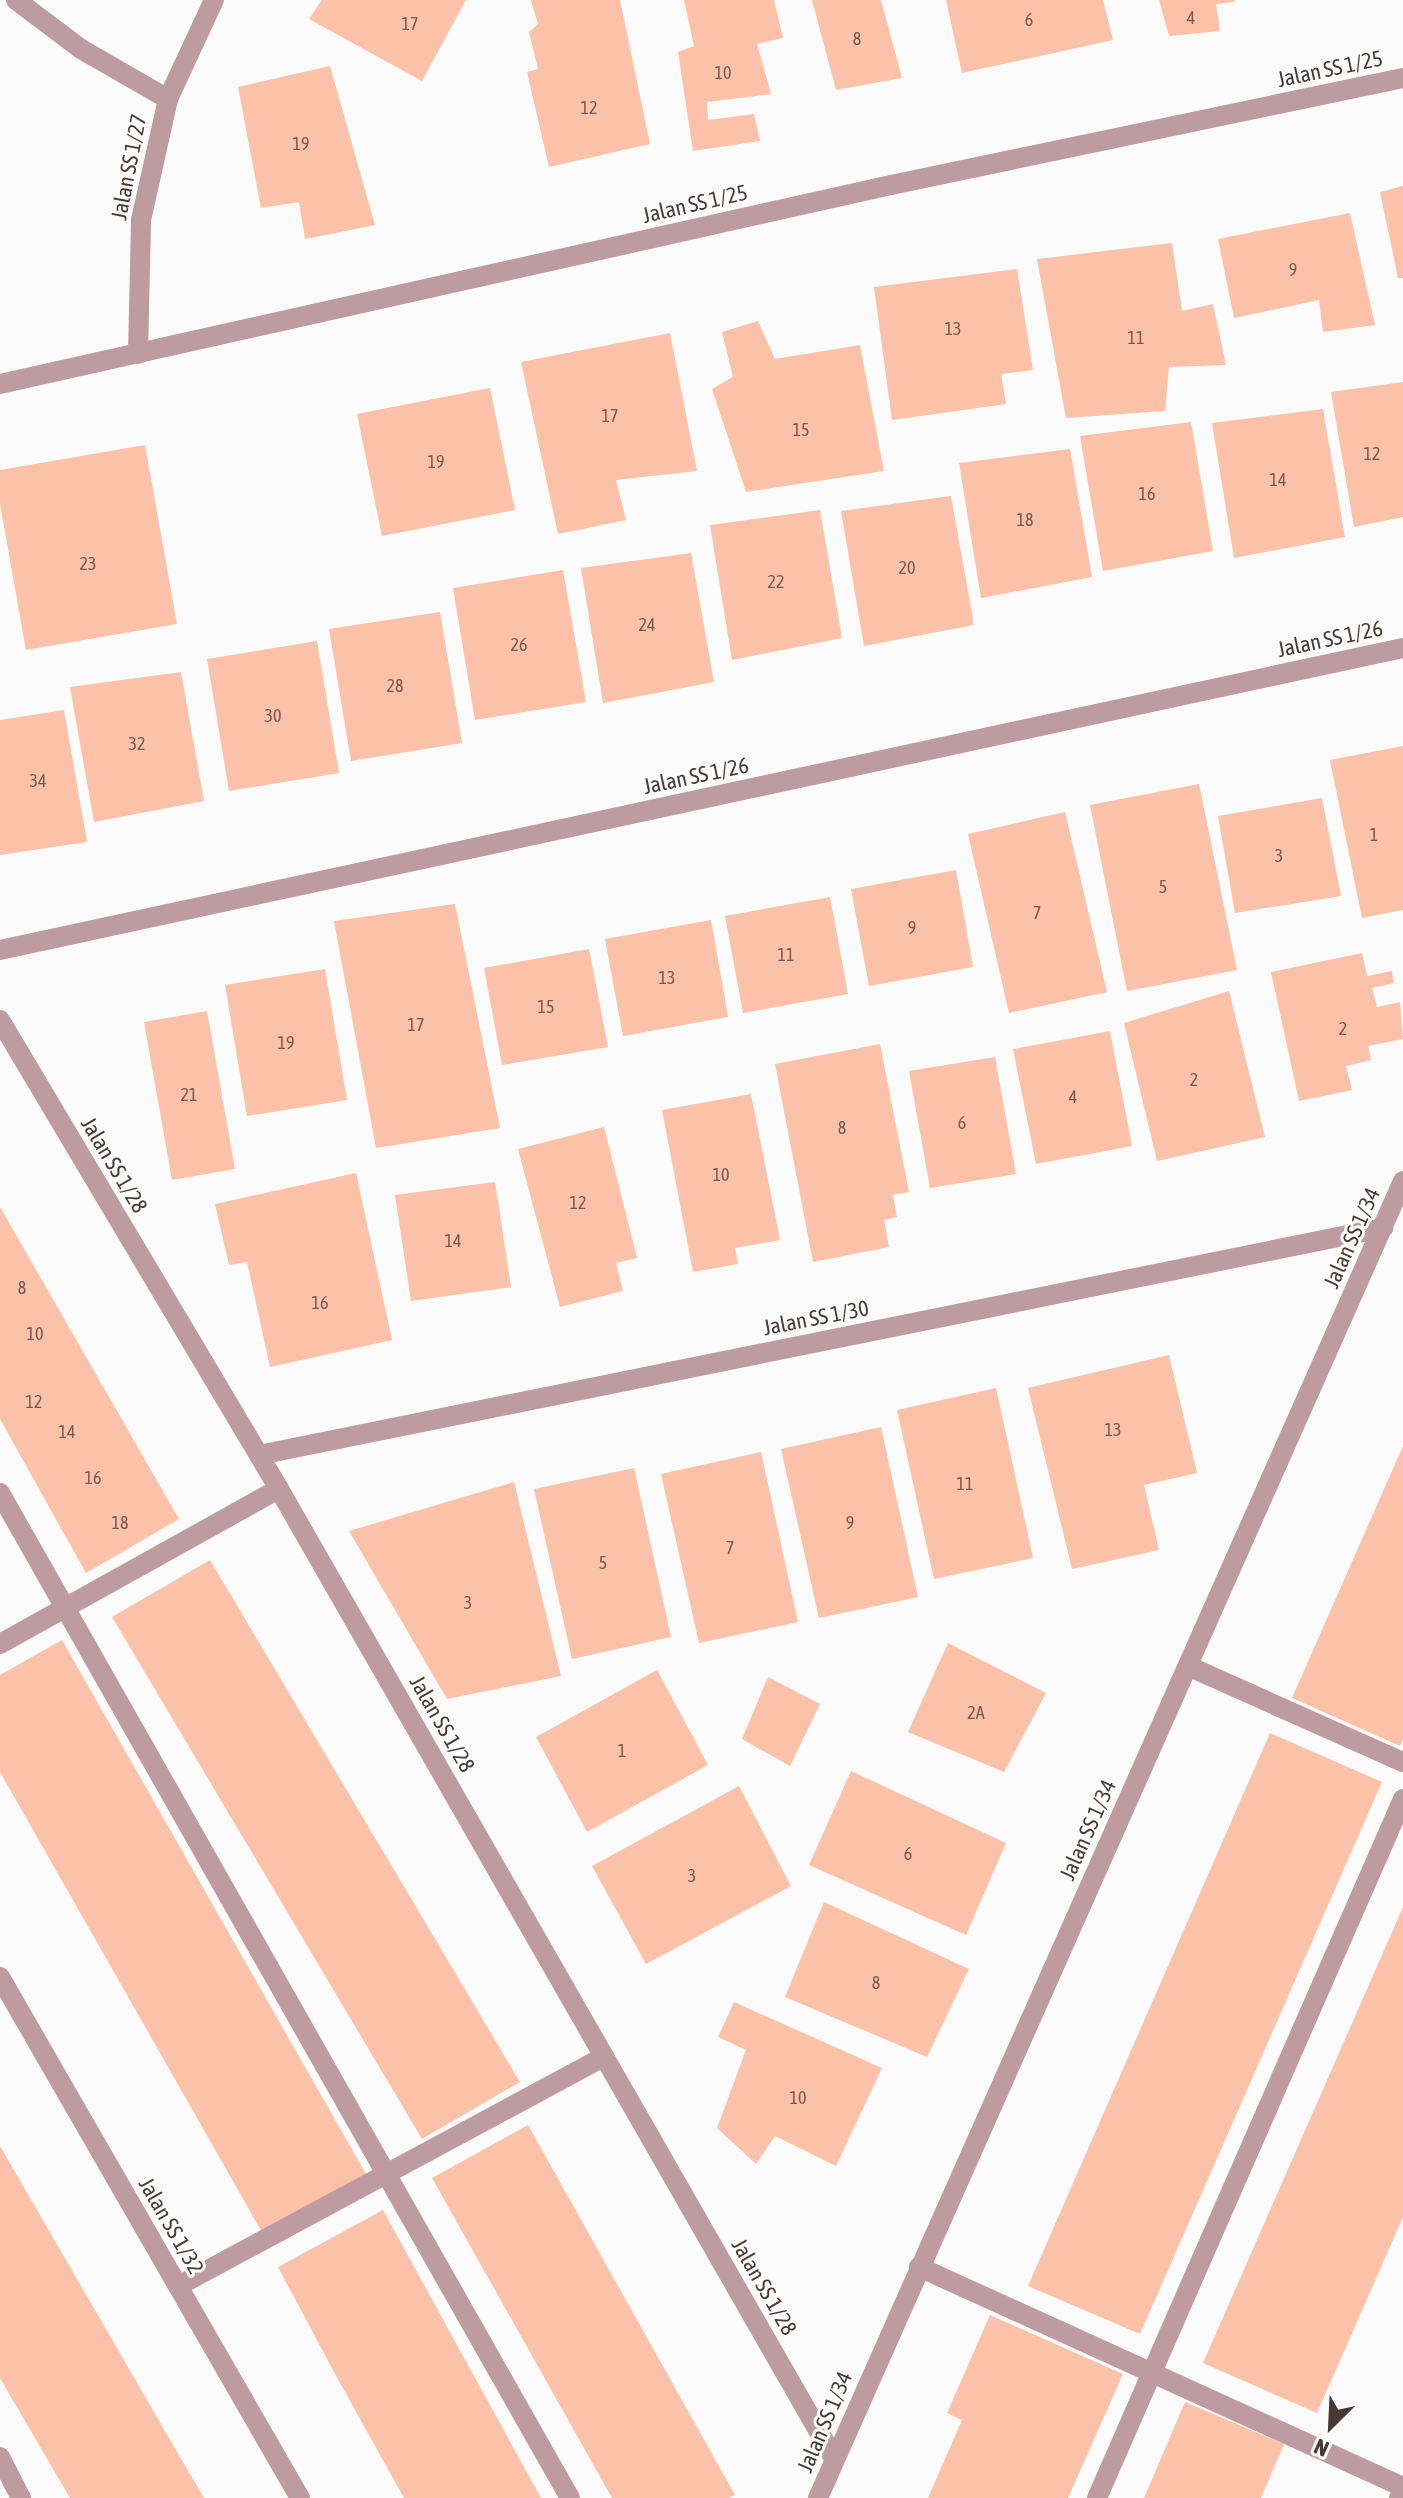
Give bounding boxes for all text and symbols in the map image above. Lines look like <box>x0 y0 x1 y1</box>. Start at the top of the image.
house number: 4 <box>1187 7 1195 29</box>
house number: 6 <box>1025 9 1033 31</box>
house number: 17 <box>402 13 418 35</box>
house number: 8 <box>853 28 861 50</box>
street label: Jalan SS 1/25 <box>1275 45 1385 93</box>
house number: 10 <box>715 62 731 84</box>
house number: 12 <box>581 97 597 119</box>
street label: Jalan SS 1/27 <box>106 112 152 222</box>
house number: 19 <box>293 133 309 155</box>
street label: Jalan SS 1/25 <box>640 179 750 229</box>
house number: 9 <box>1289 259 1297 281</box>
house number: 13 <box>945 318 961 340</box>
house number: 11 <box>1128 327 1144 349</box>
house number: 17 <box>602 405 618 427</box>
house number: 15 <box>793 419 809 441</box>
house number: 12 <box>1364 443 1380 465</box>
house number: 19 <box>428 451 444 473</box>
house number: 14 <box>1270 469 1286 491</box>
house number: 16 <box>1139 483 1155 505</box>
house number: 18 <box>1017 509 1033 531</box>
house number: 23 <box>80 553 96 575</box>
house number: 20 <box>899 557 915 579</box>
house number: 22 <box>768 571 784 593</box>
house number: 24 <box>639 614 655 636</box>
street label: Jalan SS 1/26 <box>1275 615 1385 663</box>
house number: 26 <box>511 634 527 656</box>
house number: 28 <box>387 675 403 697</box>
house number: 30 <box>265 705 281 727</box>
house number: 32 <box>129 733 145 755</box>
street label: Jalan SS 1/26 <box>641 752 751 800</box>
house number: 34 <box>30 770 46 792</box>
house number: 1 <box>1370 824 1378 846</box>
house number: 3 <box>1275 845 1283 867</box>
house number: 5 <box>1159 876 1167 898</box>
house number: 7 <box>1033 902 1041 924</box>
house number: 9 <box>908 917 916 939</box>
house number: 11 <box>778 944 794 966</box>
house number: 13 <box>659 967 675 989</box>
house number: 15 <box>538 996 554 1018</box>
house number: 17 <box>408 1014 424 1036</box>
house number: 2 <box>1339 1018 1347 1040</box>
house number: 19 <box>278 1032 294 1054</box>
house number: 2 <box>1190 1069 1198 1091</box>
house number: 21 <box>181 1084 197 1106</box>
house number: 4 <box>1069 1086 1077 1108</box>
street label: Jalan SS 1/28 <box>75 1112 153 1218</box>
house number: 6 <box>958 1112 966 1134</box>
house number: 8 <box>838 1117 846 1139</box>
house number: 10 <box>713 1164 729 1186</box>
street label: Jalan SS 1/34 <box>1318 1184 1386 1292</box>
house number: 12 <box>570 1192 586 1214</box>
house number: 14 <box>445 1230 461 1252</box>
house number: 8 <box>18 1277 26 1299</box>
house number: 16 <box>312 1292 328 1314</box>
street label: Jalan SS 1/30 <box>761 1295 871 1341</box>
house number: 10 <box>27 1323 43 1345</box>
house number: 12 <box>26 1391 42 1413</box>
house number: 13 <box>1105 1419 1121 1441</box>
house number: 14 <box>59 1421 75 1443</box>
house number: 16 <box>85 1467 101 1489</box>
house number: 11 <box>957 1473 973 1495</box>
house number: 18 <box>112 1512 128 1534</box>
house number: 9 <box>846 1512 854 1534</box>
house number: 7 <box>726 1537 734 1559</box>
house number: 5 <box>599 1552 607 1574</box>
house number: 3 <box>464 1592 472 1614</box>
street label: Jalan SS 1/28 <box>404 1671 480 1777</box>
house number: 2A <box>967 1702 985 1724</box>
house number: 1 <box>618 1740 626 1762</box>
street label: Jalan SS 1/34 <box>1054 1776 1122 1884</box>
house number: 6 <box>904 1843 912 1865</box>
house number: 3 <box>688 1865 696 1887</box>
house number: 8 <box>872 1972 880 1994</box>
house number: 10 <box>790 2087 806 2109</box>
street label: Jalan SS 1/32 <box>133 2173 209 2279</box>
street label: Jalan SS 1/28 <box>726 2234 802 2340</box>
street label: Jalan SS 1/34 <box>792 2368 858 2476</box>
north arrow <box>1291 2386 1371 2466</box>
text: N <box>1310 2433 1332 2462</box>

